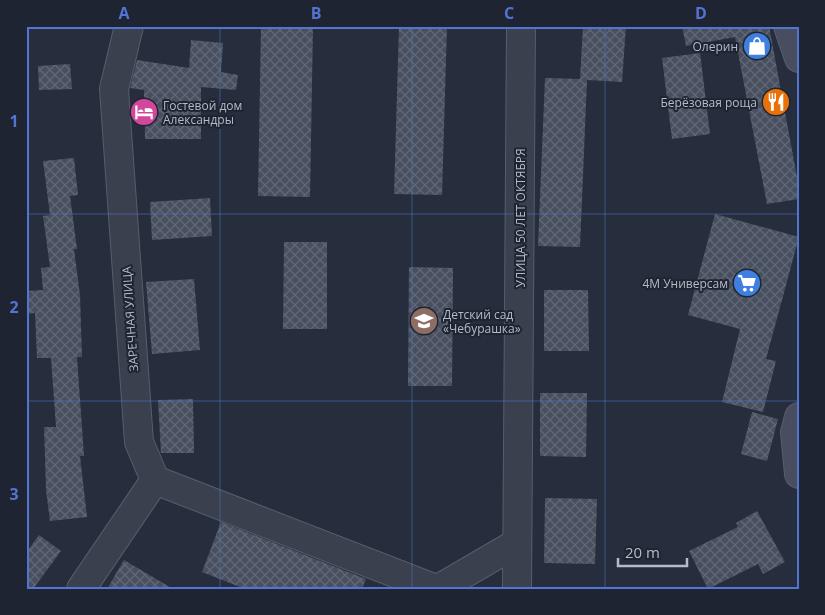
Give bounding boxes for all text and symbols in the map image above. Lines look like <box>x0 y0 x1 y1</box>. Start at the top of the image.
text: A <box>118 2 130 24</box>
text: B <box>311 2 321 24</box>
text: C <box>504 2 514 24</box>
text: D <box>695 2 707 24</box>
shop icon: Олерин <box>742 31 772 61</box>
place label: Олерин <box>692 38 738 55</box>
restaurant icon: Берёзовая роща <box>761 87 791 117</box>
place label: Берёзовая роща <box>661 94 757 111</box>
hotel icon: Гостевой дом Александры <box>129 97 159 127</box>
place label: Гостевой дом Александры <box>163 97 242 128</box>
text: 1 <box>9 110 19 132</box>
street label: УЛИЦА 50 ЛЕТ ОКТЯБРЯ <box>512 148 529 288</box>
street label: ЗАРЕЧНАЯ УЛИЦА <box>118 265 142 372</box>
supermarket icon: 4М Универсам <box>732 268 762 298</box>
place label: 4М Универсам <box>642 275 728 292</box>
text: 2 <box>9 296 19 318</box>
school or university icon: Детский сад «Чебурашка» <box>409 306 439 336</box>
place label: Детский сад «Чебурашка» <box>443 306 521 337</box>
text: 3 <box>9 483 19 505</box>
scale bar <box>618 535 686 567</box>
text: 20 m <box>625 542 660 562</box>

